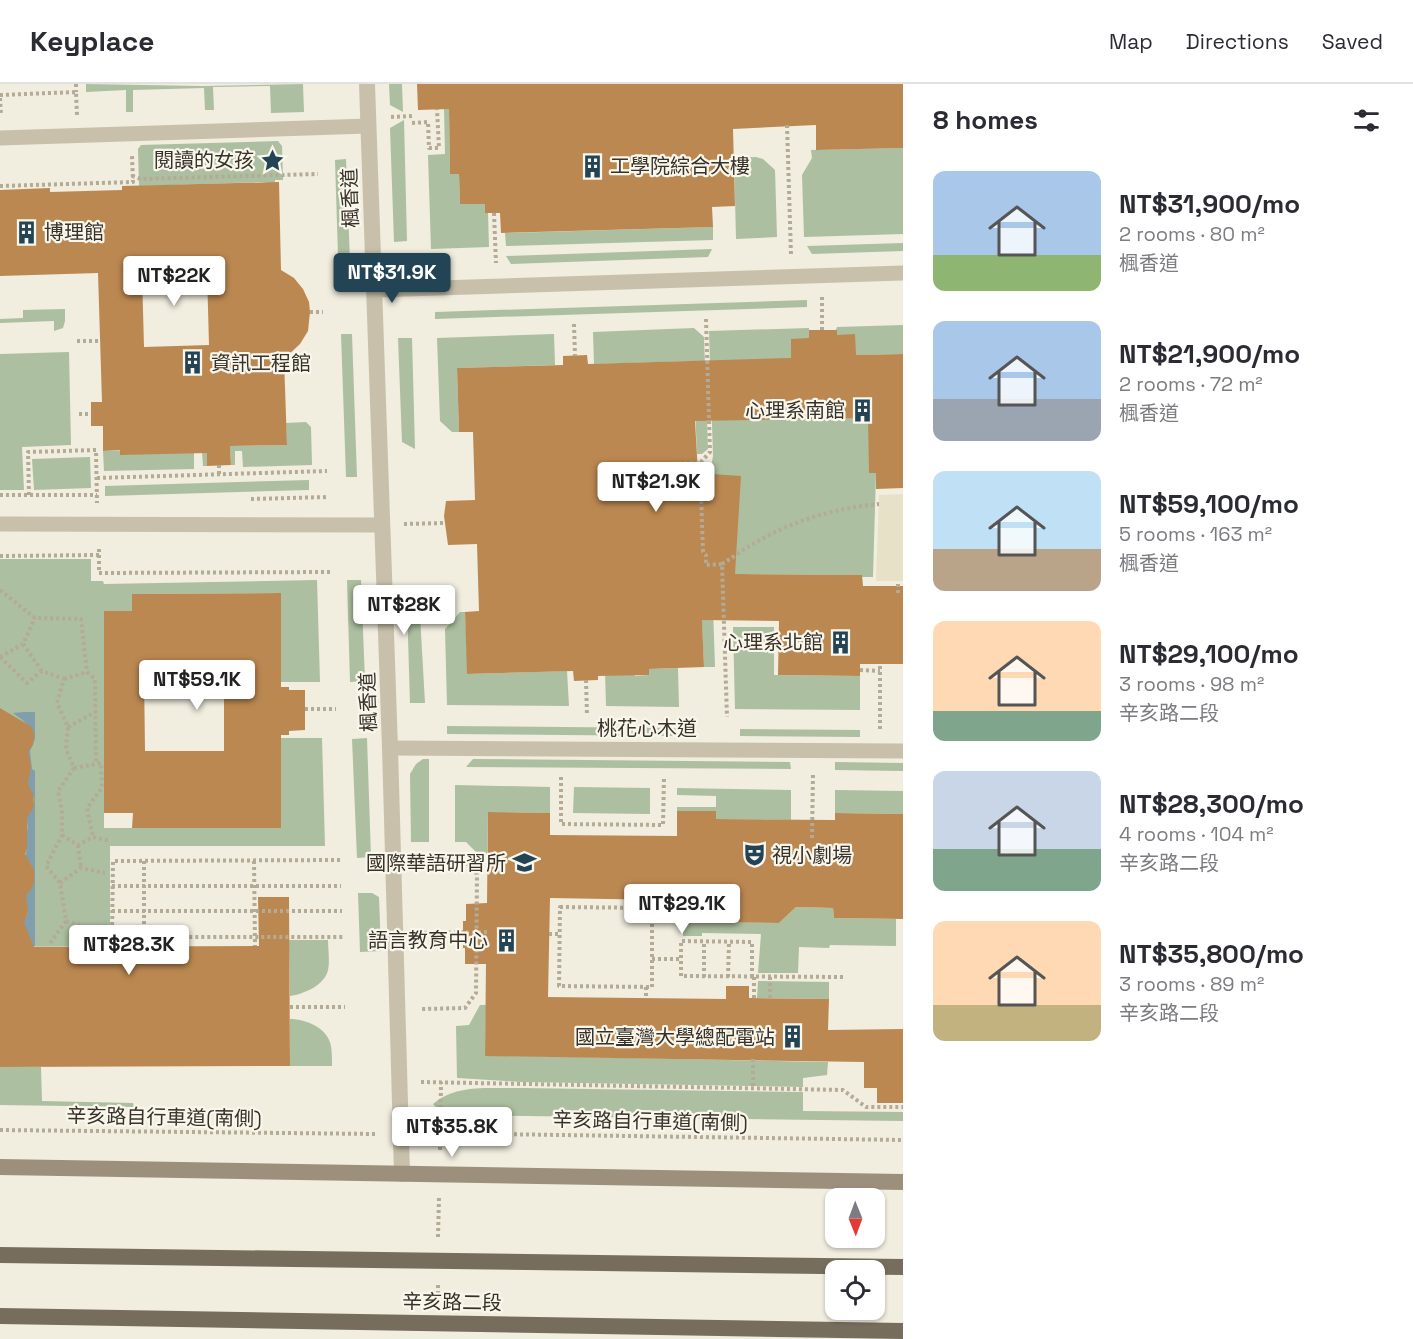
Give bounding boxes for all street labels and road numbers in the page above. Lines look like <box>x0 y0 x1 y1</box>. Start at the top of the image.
street label: 楓香道 <box>336 168 364 228</box>
street label: 楓香道 <box>354 672 382 732</box>
street label: 桃花心木道 <box>597 715 697 741</box>
street label: 辛亥路自行車道(南側) <box>66 1102 262 1132</box>
street label: 辛亥路自行車道(南側) <box>552 1106 748 1136</box>
street label: 辛亥路二段 <box>402 1288 502 1316</box>

